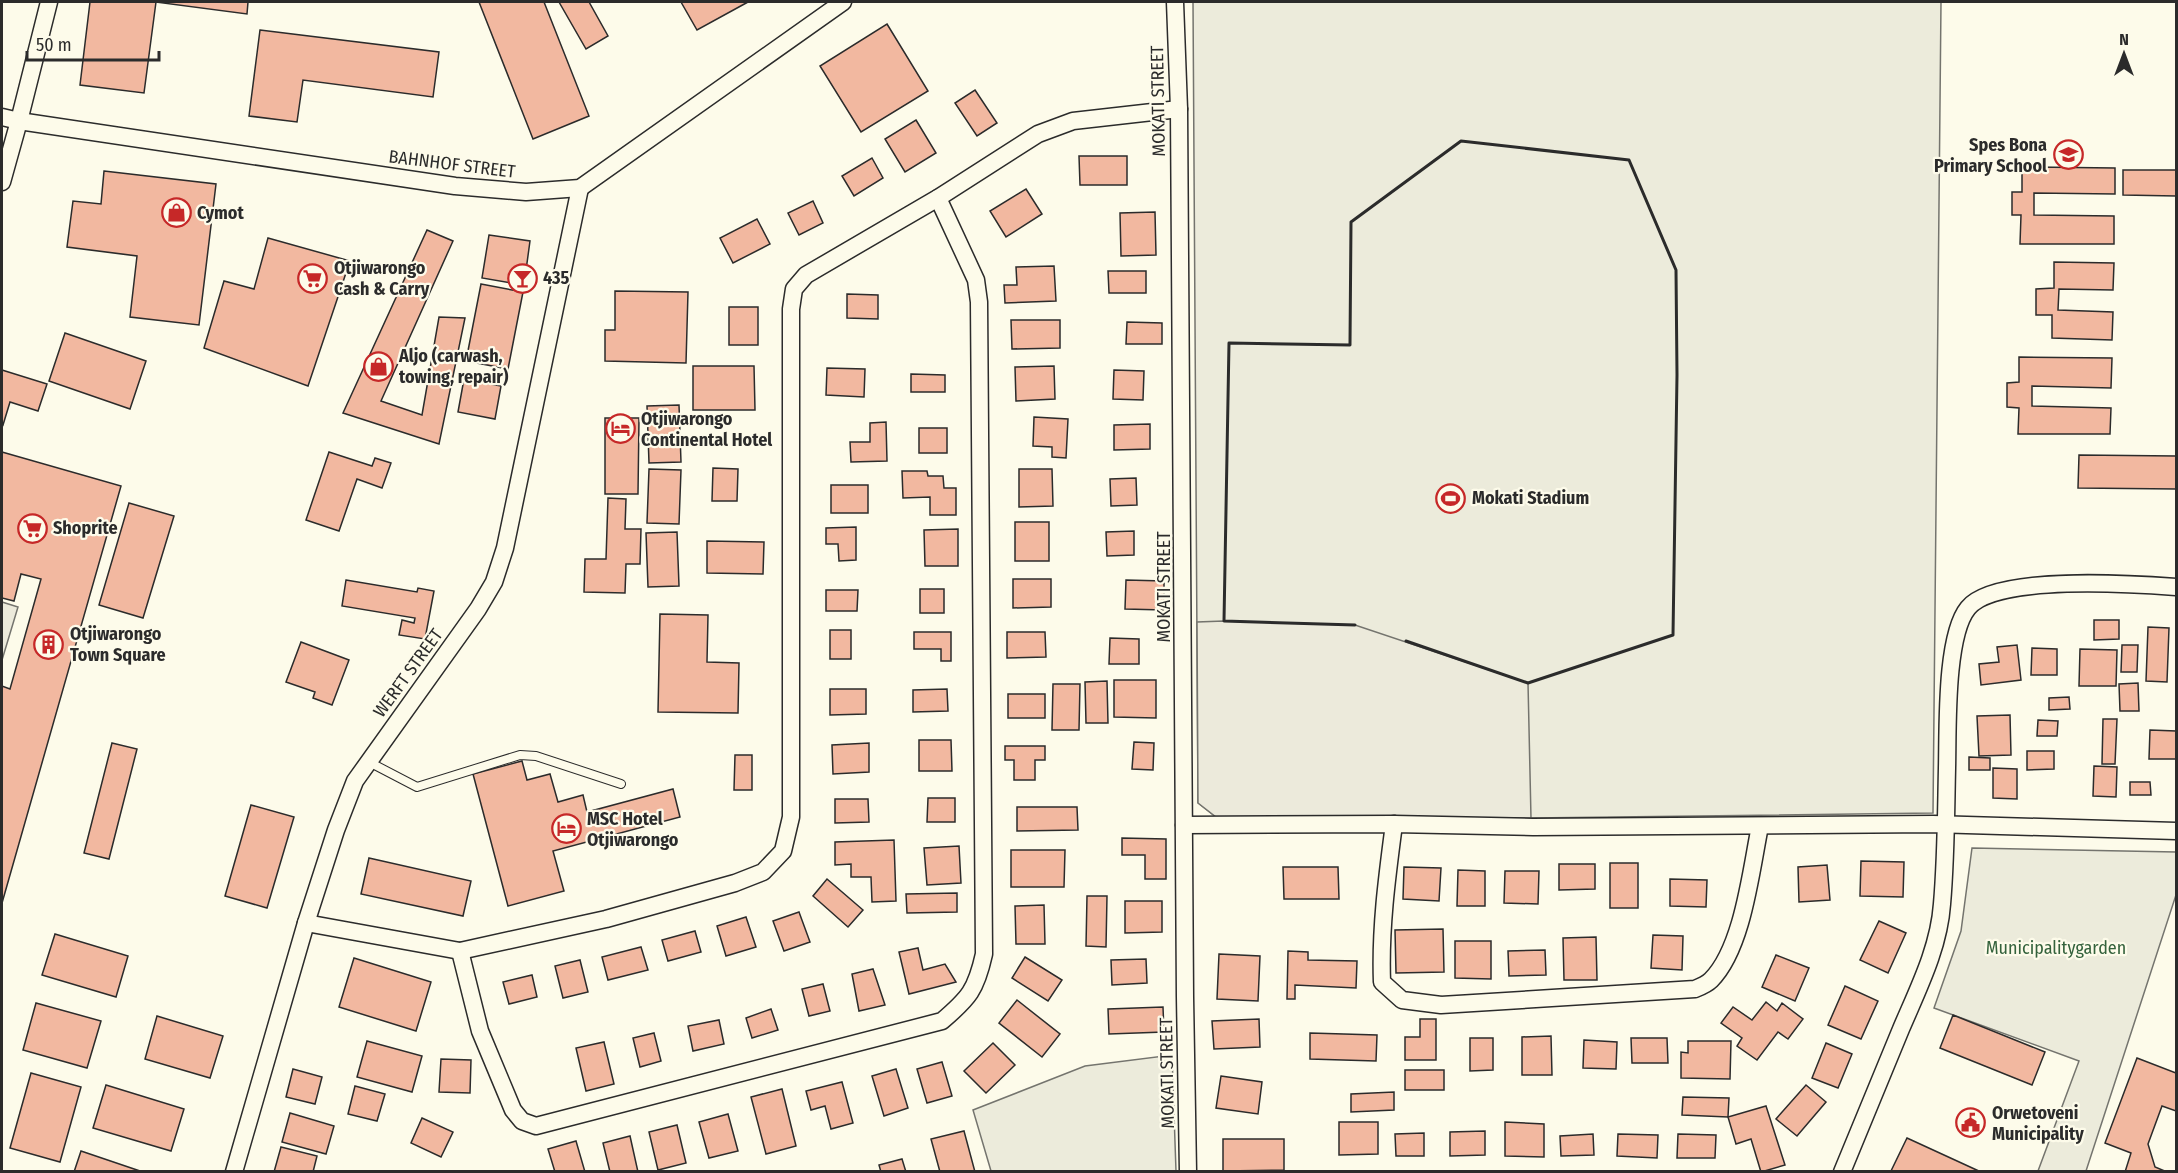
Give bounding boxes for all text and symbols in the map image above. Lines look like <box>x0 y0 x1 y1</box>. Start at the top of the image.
scale bar <box>27 24 159 62</box>
north arrow <box>2094 24 2154 84</box>
text: N <box>2119 30 2129 49</box>
text: 50 m <box>36 34 72 56</box>
street label: MOKATI STREET <box>1146 45 1170 157</box>
place label: Spes Bona Primary School <box>1934 134 2047 177</box>
school or university icon: Spes Bona Primary School <box>2052 139 2084 171</box>
street label: BAHNHOF STREET <box>387 145 517 183</box>
shop icon: Cymot <box>160 197 192 229</box>
place label: Cymot <box>197 202 244 224</box>
place label: Otjiwarongo Cash & Carry <box>334 257 430 300</box>
supermarket icon: Otjiwarongo Cash & Carry <box>297 262 329 294</box>
bar icon: 435 <box>506 262 538 294</box>
place label: 435 <box>543 267 570 289</box>
place label: Aljo (carwash, towing, repair) <box>398 345 509 388</box>
shop icon: Aljo (carwash, towing, repair) <box>362 350 394 382</box>
place label: Otjiwarongo Continental Hotel <box>641 408 772 451</box>
hotel icon: Otjiwarongo Continental Hotel <box>604 413 636 445</box>
sports icon: Mokati Stadium <box>1435 482 1467 514</box>
place label: Mokati Stadium <box>1472 487 1589 509</box>
supermarket icon: Shoprite <box>16 512 48 544</box>
place label: Shoprite <box>53 517 118 539</box>
street label: MOKATI STREET <box>1153 531 1175 643</box>
place label: Otjiwarongo Town Square <box>70 623 166 666</box>
street label: WERFT STREET <box>369 624 448 722</box>
building icon: Otjiwarongo Town Square <box>33 628 65 660</box>
place label: MSC Hotel Otjiwarongo <box>587 808 679 851</box>
hotel icon: MSC Hotel Otjiwarongo <box>550 813 582 845</box>
park label: Municipalitygarden <box>1986 937 2126 959</box>
street label: MOKATI STREET <box>1155 1017 1179 1129</box>
place label: Orwetoveni Municipality <box>1992 1102 2084 1145</box>
public building icon: Orwetoveni Municipality <box>1955 1107 1987 1139</box>

